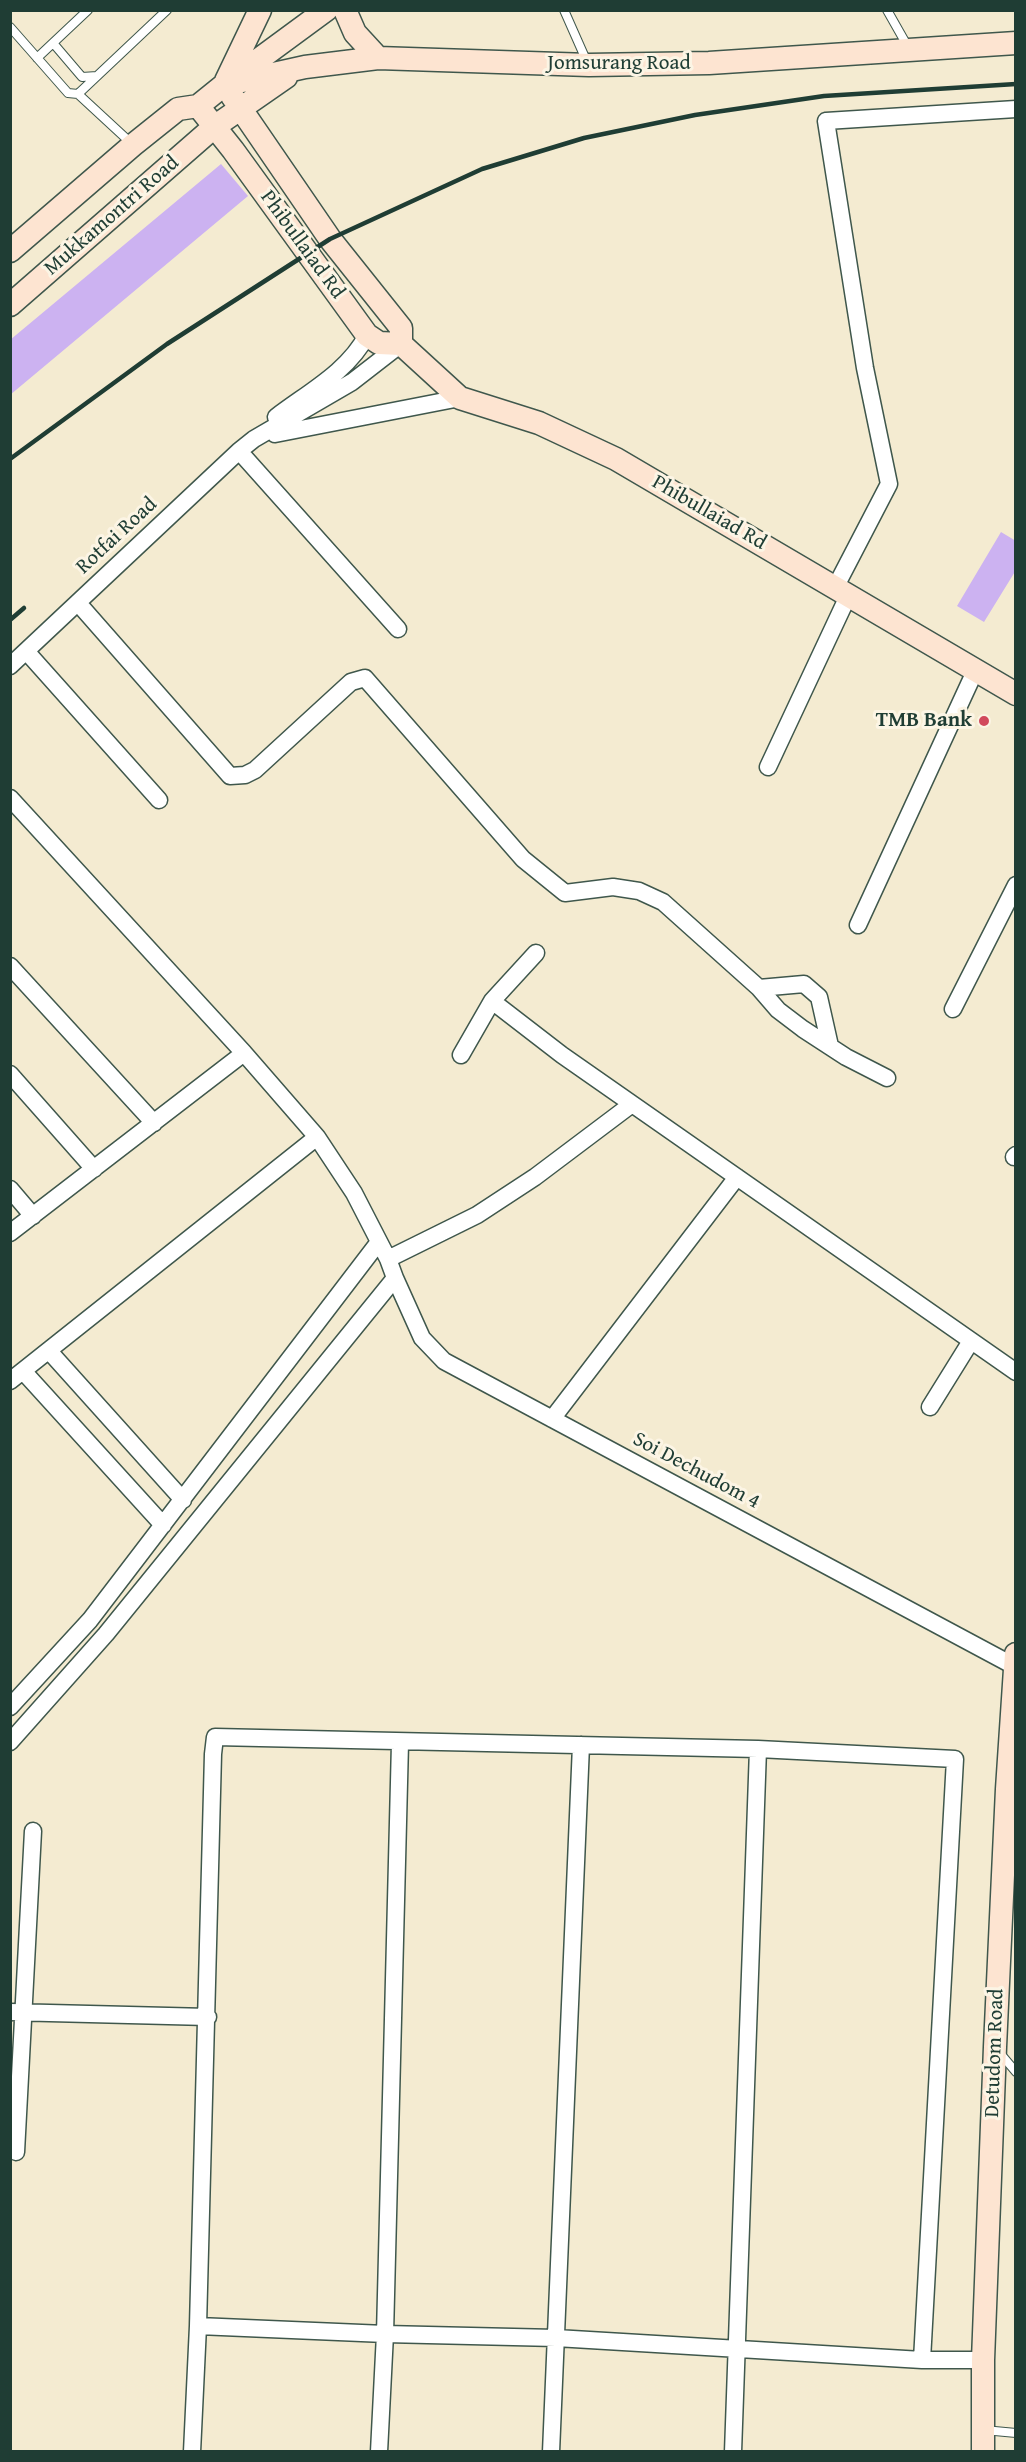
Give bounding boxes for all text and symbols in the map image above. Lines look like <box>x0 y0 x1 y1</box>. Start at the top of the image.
street label: Jomsurang Road <box>547 51 691 77</box>
street label: Mukkamontri Road <box>40 151 184 281</box>
street label: Phibullaiad Rd <box>254 186 350 304</box>
street label: Phibullaiad Rd <box>647 470 771 556</box>
street label: Rotfai Road <box>71 492 163 580</box>
place label: TMB Bank <box>876 708 972 734</box>
marker: TMB Bank <box>977 714 991 728</box>
street label: Soi Dechudom 4 <box>628 1427 764 1515</box>
street label: Detudom Road <box>980 1988 1010 2118</box>

